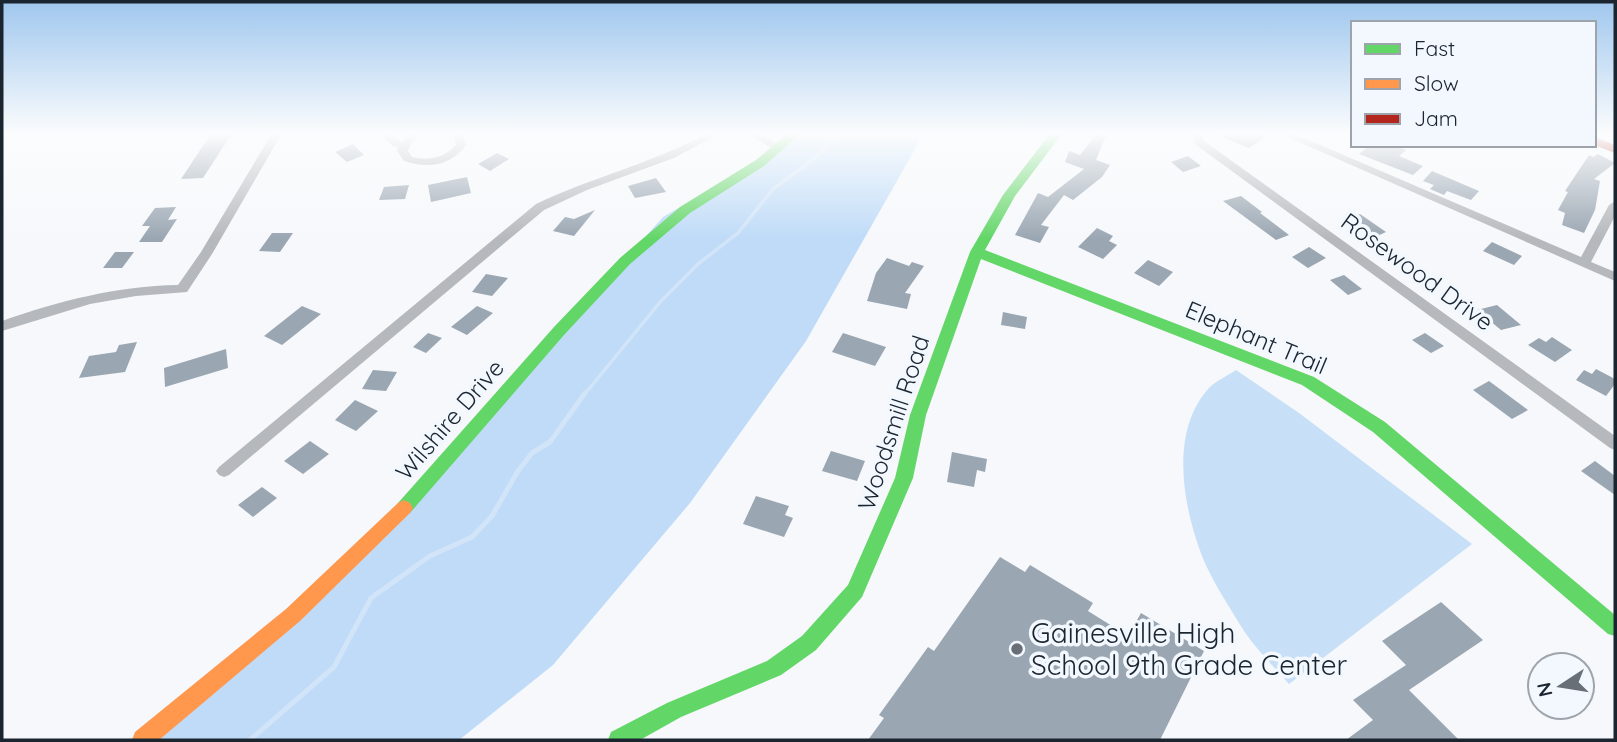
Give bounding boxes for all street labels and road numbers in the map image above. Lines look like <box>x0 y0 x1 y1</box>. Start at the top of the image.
street label: Rosewood Drive <box>1335 206 1500 337</box>
street label: Elephant Trail <box>1181 294 1332 380</box>
street label: Woodsmill Road <box>851 332 935 514</box>
street label: Wilshire Drive <box>389 353 510 486</box>

